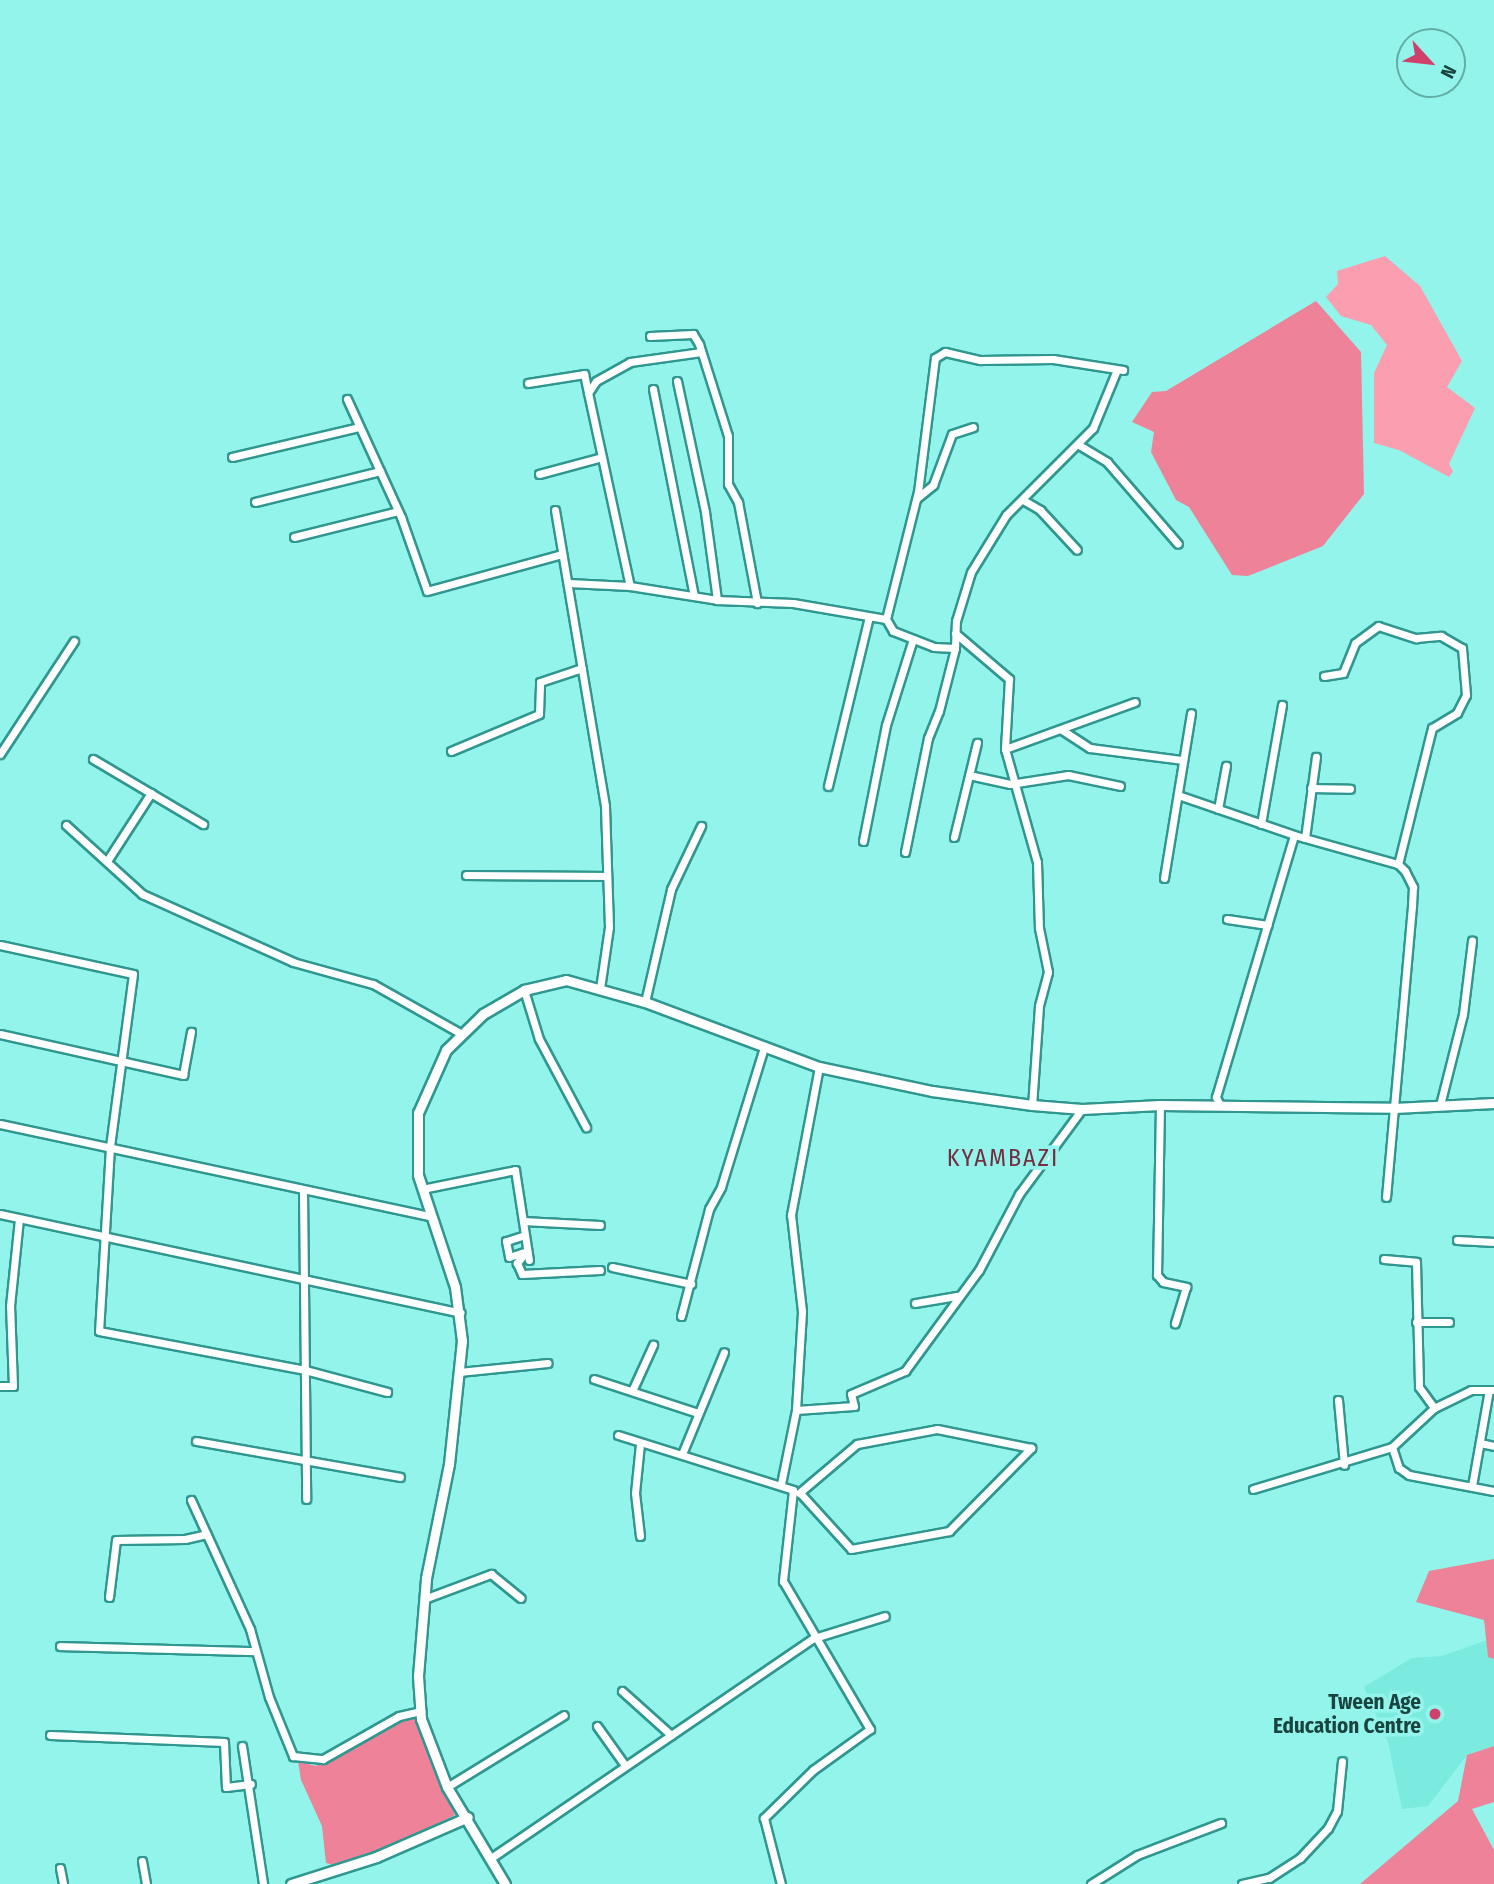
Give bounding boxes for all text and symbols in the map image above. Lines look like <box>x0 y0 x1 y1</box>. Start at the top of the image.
north arrow <box>1396 28 1466 98</box>
text: N <box>1436 62 1461 82</box>
district label: KYAMBAZI <box>948 1145 1058 1173</box>
place label: Tween Age Education Centre <box>1273 1689 1421 1739</box>
marker: Tween Age Education Centre <box>1427 1706 1443 1722</box>

